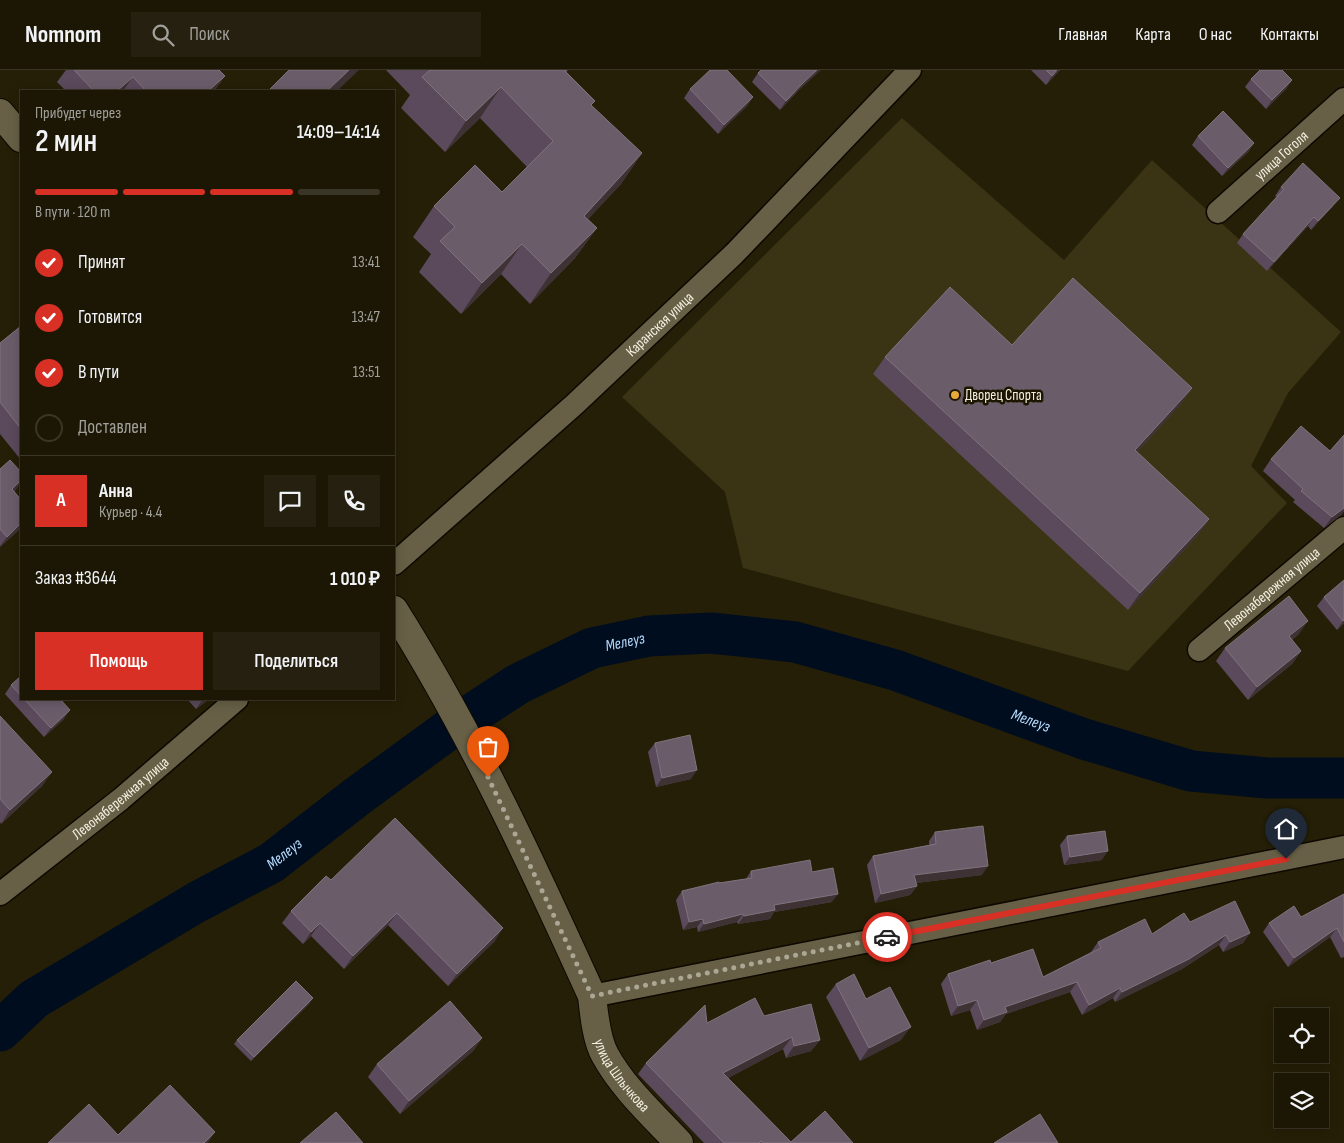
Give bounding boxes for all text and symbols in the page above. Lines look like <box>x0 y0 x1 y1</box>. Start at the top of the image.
search box <box>131 12 481 57</box>
text: Nomnom <box>25 20 101 49</box>
icon: search <box>149 21 177 49</box>
text: Поиск <box>189 23 229 46</box>
text: Главная <box>1058 24 1107 45</box>
text: Карта <box>1135 24 1171 45</box>
text: О нас <box>1199 24 1232 45</box>
text: Контакты <box>1260 24 1319 45</box>
text: Прибудет через <box>35 104 121 123</box>
text: 14:09–14:14 <box>297 121 380 144</box>
text: 2 мин <box>35 122 97 161</box>
street label: улица Гоголя <box>1251 127 1312 185</box>
text: В пути · 120 m <box>35 203 110 222</box>
icon: check <box>35 249 63 277</box>
text: Принят <box>78 251 125 274</box>
text: 13:41 <box>352 253 380 272</box>
street label: Каранская улица <box>622 288 698 361</box>
icon: check <box>35 304 63 332</box>
text: Готовится <box>78 306 142 329</box>
text: 13:47 <box>352 308 380 327</box>
icon: check <box>35 359 63 387</box>
text: В пути <box>78 361 119 384</box>
text: 13:51 <box>353 363 380 382</box>
place label: Дворец Спорта <box>965 386 1042 405</box>
marker: Дворец Спорта <box>949 389 961 401</box>
text: Доставлен <box>78 416 147 439</box>
button: chat <box>264 475 316 527</box>
button: phone <box>328 475 380 527</box>
text: Анна <box>99 480 133 503</box>
text: А <box>56 489 66 512</box>
text: Курьер · 4.4 <box>99 503 162 522</box>
street label: Левонабережная улица <box>1220 543 1324 635</box>
text: Заказ #3644 <box>35 567 116 590</box>
text: 1 010 ₽ <box>330 568 380 591</box>
water label: Мелеуз <box>604 629 647 656</box>
button: Помощь <box>35 632 203 690</box>
button: Поделиться <box>213 632 380 690</box>
water label: Мелеуз <box>1009 705 1053 737</box>
pin <box>467 726 509 777</box>
icon: bag <box>474 733 502 761</box>
street label: Левонабережная улица <box>68 753 173 844</box>
pin <box>1265 808 1307 859</box>
icon: home <box>1272 815 1300 843</box>
water label: Мелеуз <box>263 835 306 874</box>
courier <box>862 912 912 962</box>
icon: car <box>873 923 901 951</box>
map controls <box>1274 1008 1329 1128</box>
button: locate <box>1274 1008 1329 1063</box>
street label: улица Шлычкова <box>589 1037 654 1117</box>
button: layers <box>1274 1073 1329 1128</box>

